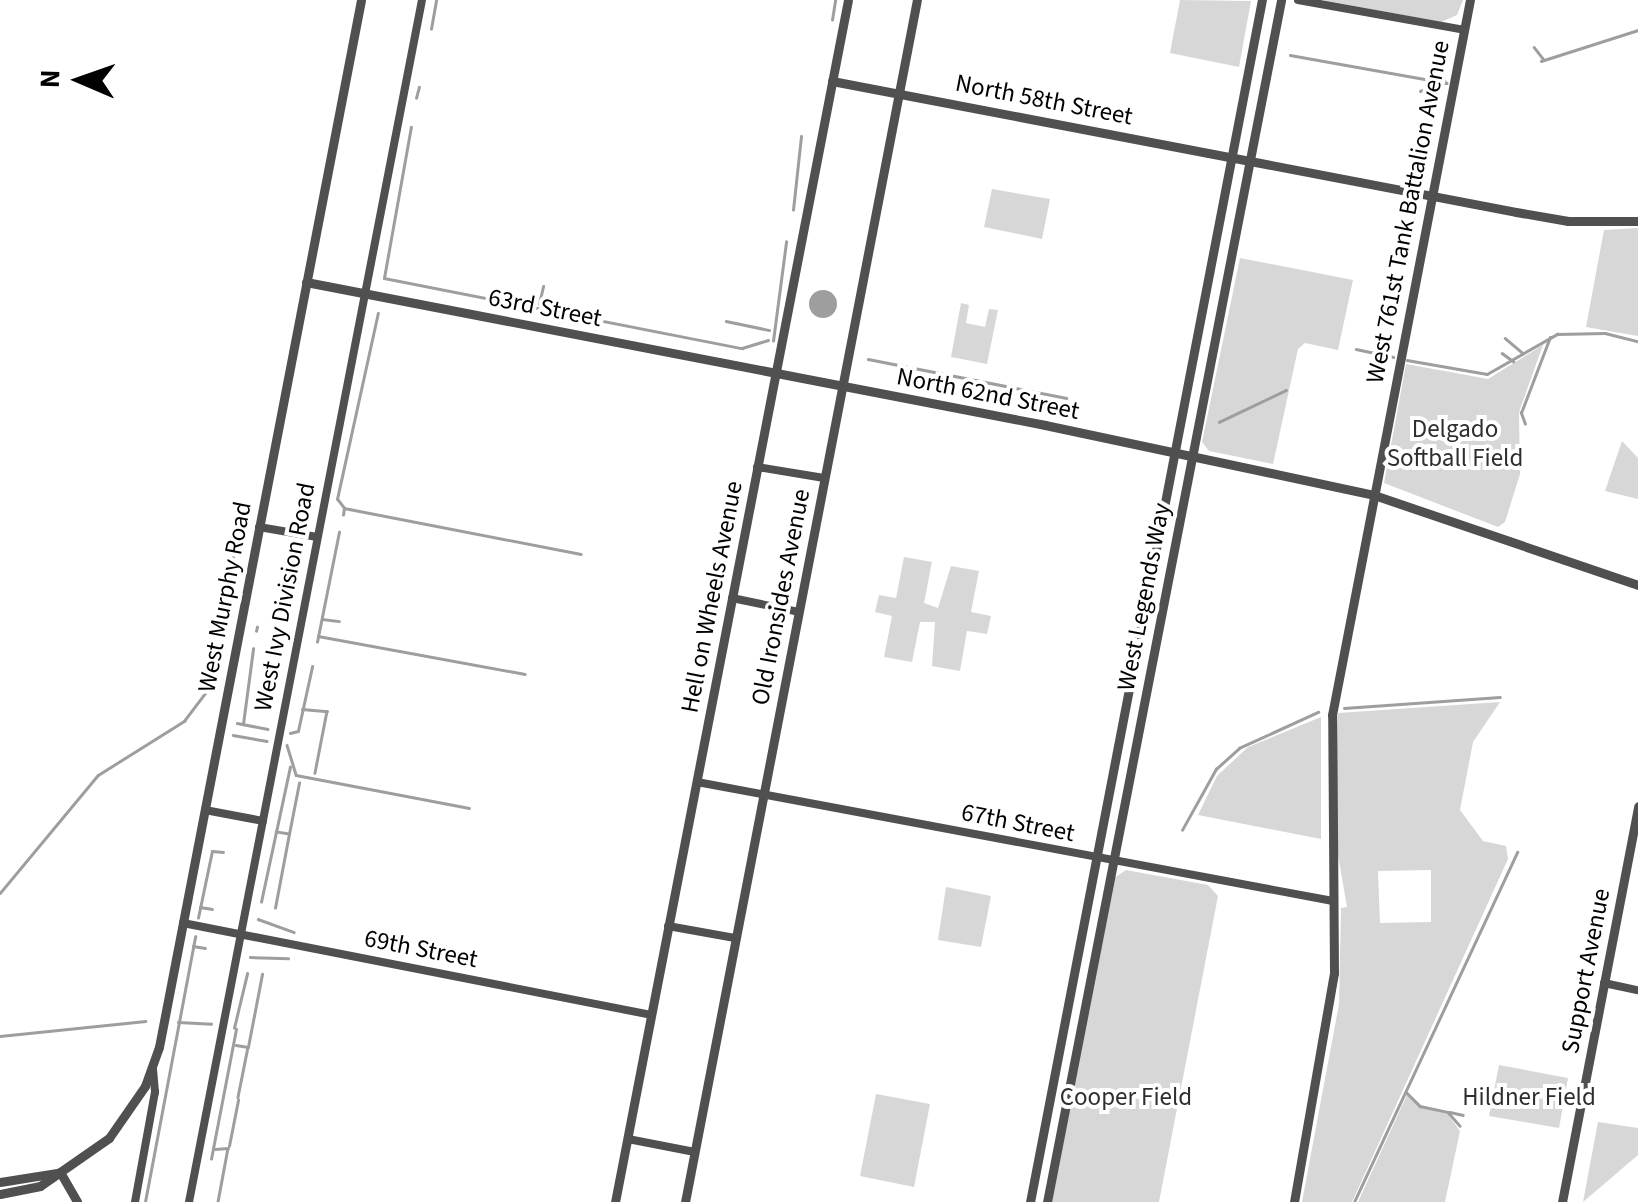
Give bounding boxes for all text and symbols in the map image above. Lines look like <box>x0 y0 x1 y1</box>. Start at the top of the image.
north arrow <box>30 30 130 130</box>
street label: West 761st Tank Battalion Avenue <box>1360 38 1456 386</box>
street label: North 58th Street <box>953 68 1135 132</box>
text: N <box>30 69 70 89</box>
street label: 63rd Street <box>486 282 604 334</box>
street label: North 62nd Street <box>894 362 1082 426</box>
park label: Delgado Softball Field <box>1387 415 1523 474</box>
street label: Hell on Wheels Avenue <box>675 478 749 716</box>
street label: West Ivy Division Road <box>248 480 322 714</box>
street label: Old Ironsides Avenue <box>745 486 817 708</box>
street label: West Murphy Road <box>192 499 258 695</box>
street label: West Legends Way <box>1111 501 1177 693</box>
street label: 67th Street <box>959 797 1077 849</box>
street label: Support Avenue <box>1555 886 1617 1056</box>
street label: 69th Street <box>362 923 480 975</box>
park label: Cooper Field <box>1060 1082 1192 1112</box>
park label: Hildner Field <box>1462 1082 1596 1112</box>

